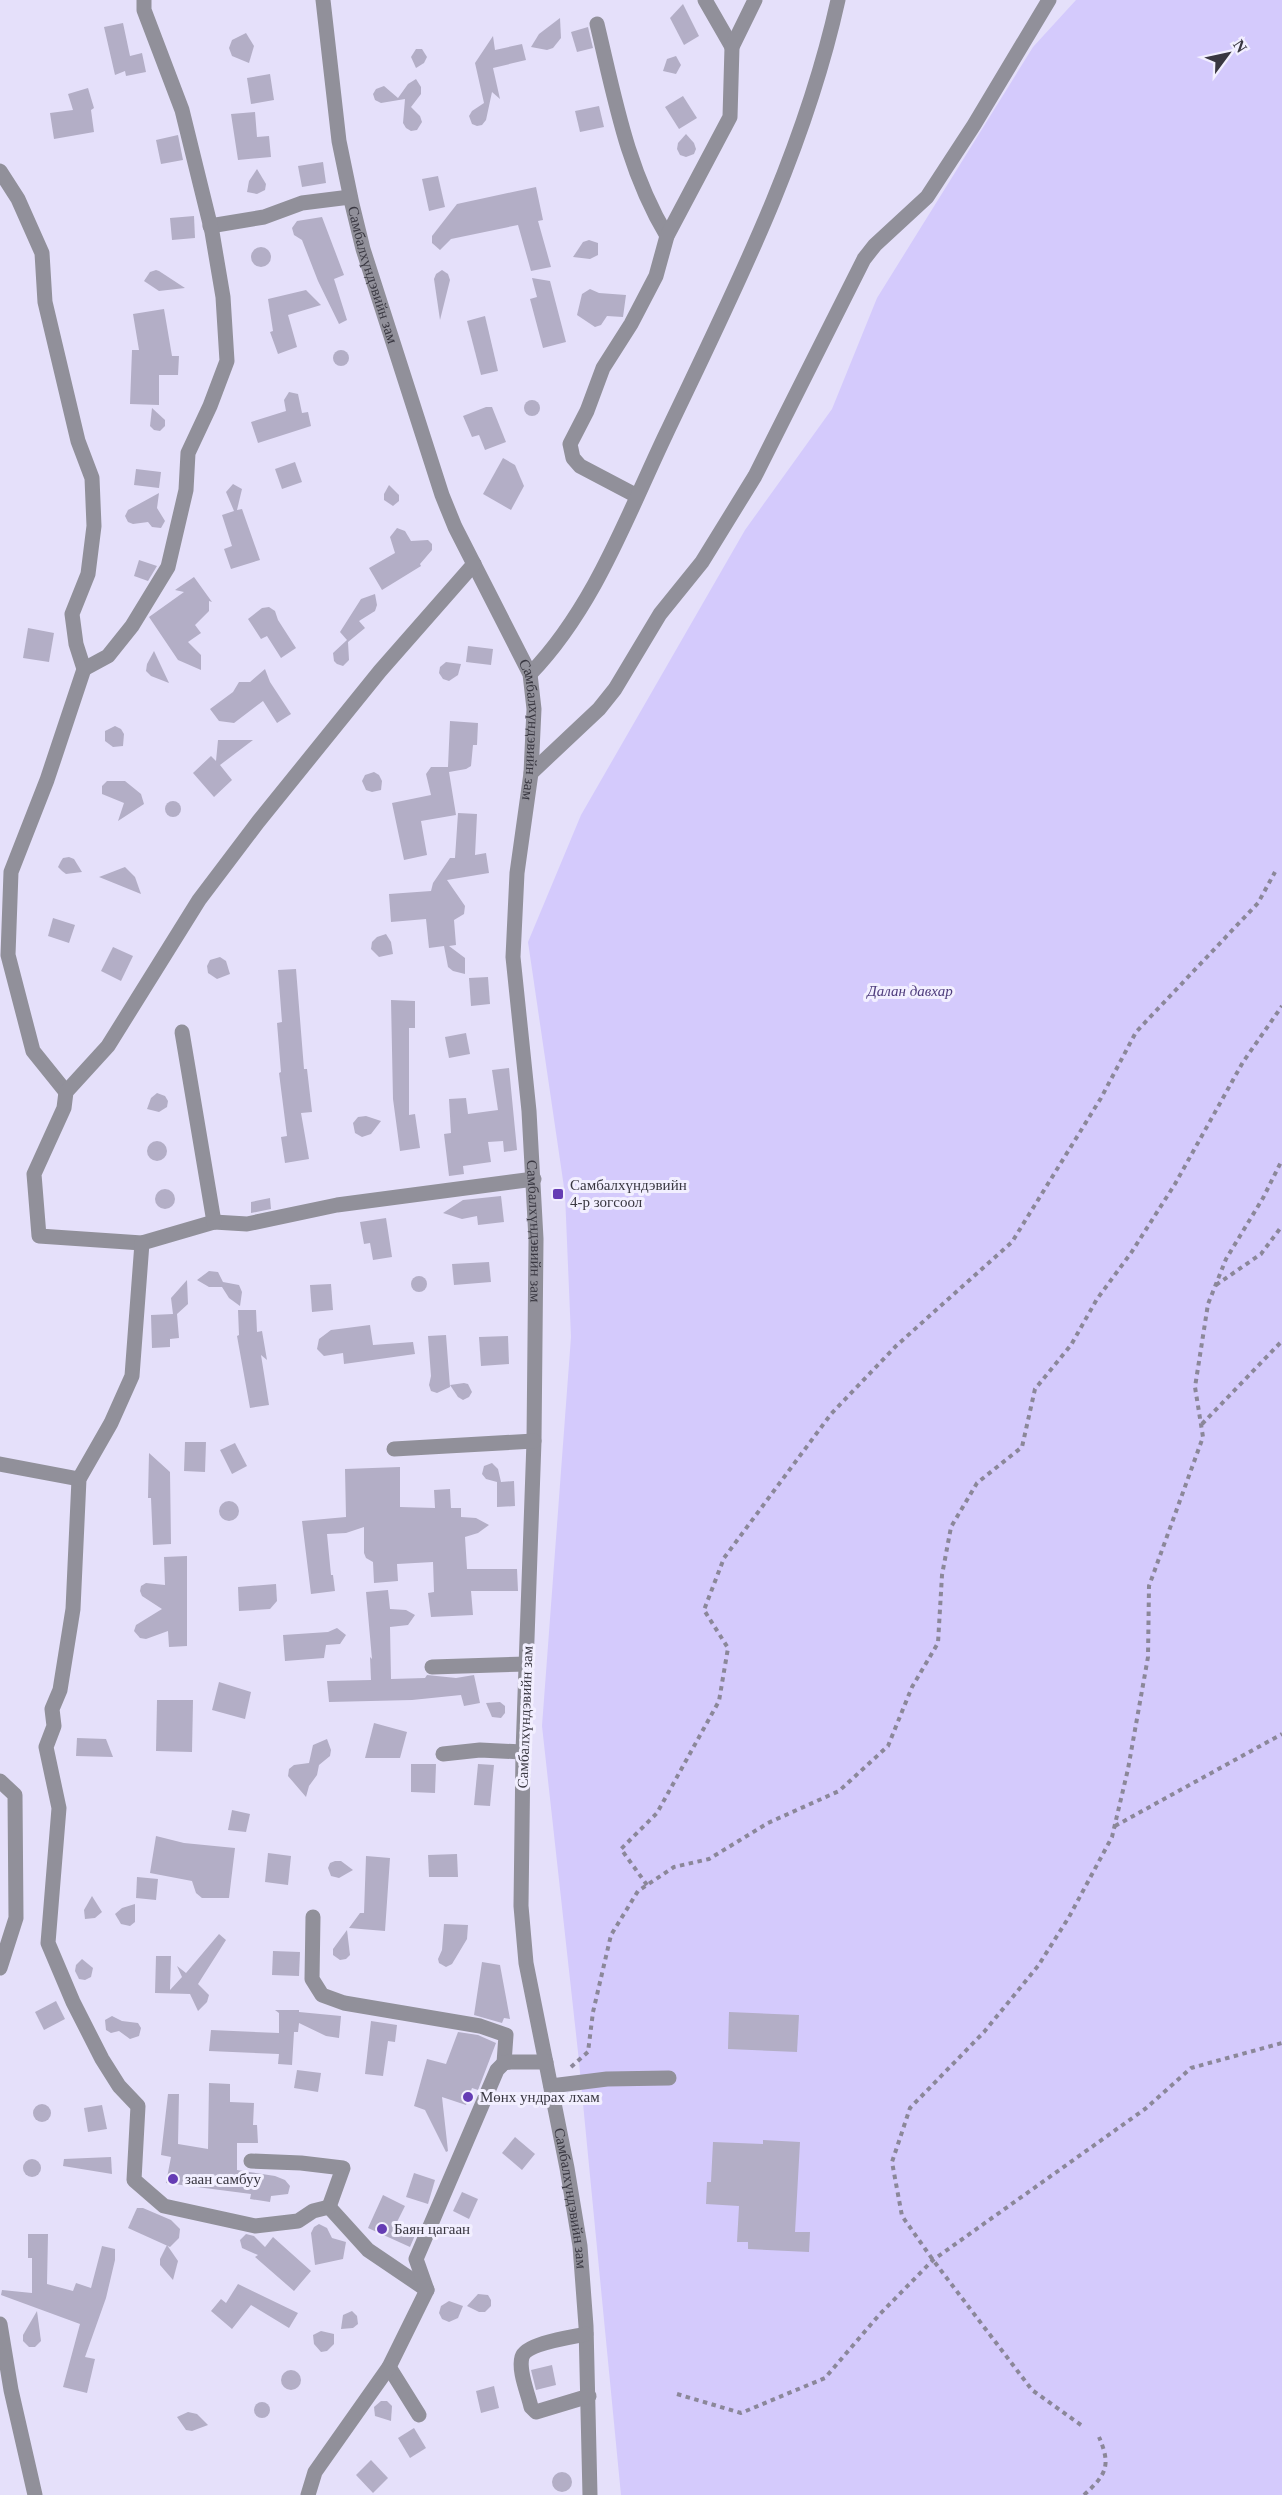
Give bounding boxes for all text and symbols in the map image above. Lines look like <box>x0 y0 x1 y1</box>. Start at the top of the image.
north arrow <box>1198 24 1258 84</box>
text: N <box>1230 37 1251 56</box>
street label: Самбалхүндэвийн зам <box>345 204 401 346</box>
street label: Самбалхүндэвийн зам <box>516 656 542 802</box>
park label: Далан давхар <box>865 983 953 999</box>
street label: Самбалхүндэвийн зам <box>524 1159 544 1303</box>
place label: Самбалхүндэвийн 4-р зогсоол <box>570 1177 687 1210</box>
marker: Самбалхүндэвийн 4-р зогсоол <box>551 1187 565 1201</box>
street label: Самбалхүндэвийн зам <box>515 1645 535 1789</box>
place label: Мөнх ундрах лхам <box>480 2089 600 2105</box>
marker: Мөнх ундрах лхам <box>461 2090 475 2104</box>
street label: Самбалхүндэвийн зам <box>551 2127 590 2270</box>
place label: заан самбуу <box>185 2171 262 2187</box>
marker: заан самбуу <box>166 2172 180 2186</box>
place label: Баян цагаан <box>394 2221 470 2237</box>
marker: Баян цагаан <box>375 2222 389 2236</box>

